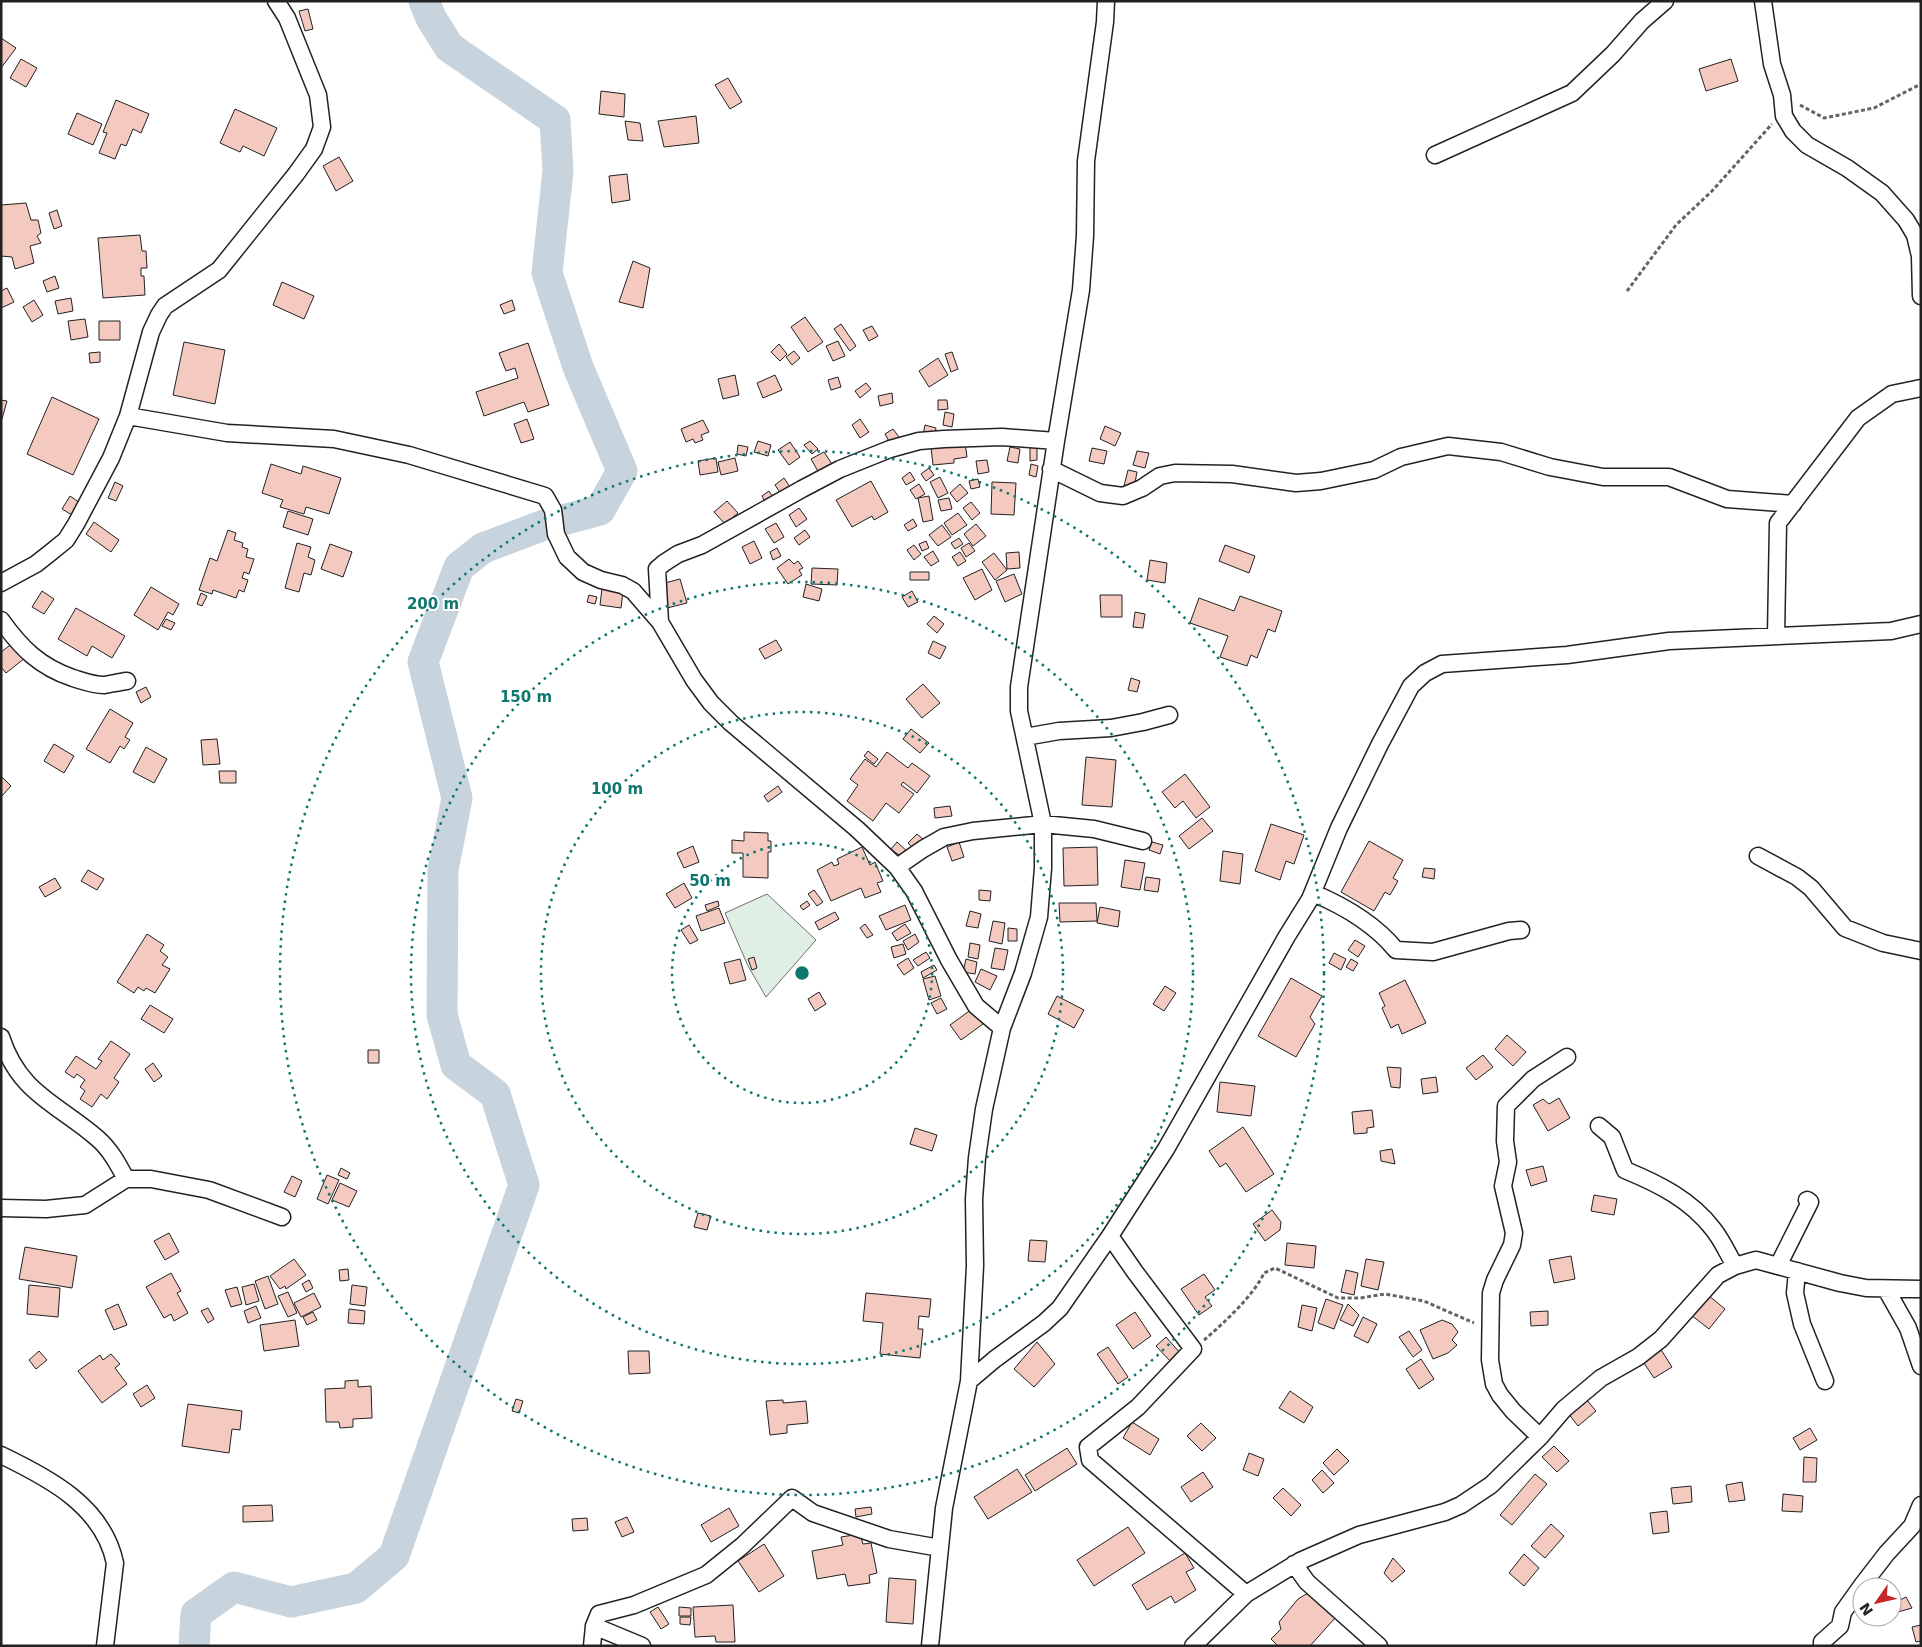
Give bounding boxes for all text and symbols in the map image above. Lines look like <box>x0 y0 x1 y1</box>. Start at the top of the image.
text: 200 m <box>407 595 459 613</box>
text: 150 m <box>500 688 552 706</box>
text: 100 m <box>591 780 643 798</box>
text: 50 m <box>689 872 731 890</box>
centre of rings <box>793 964 811 982</box>
north arrow <box>1852 1577 1902 1627</box>
text: N <box>1856 1600 1876 1619</box>

